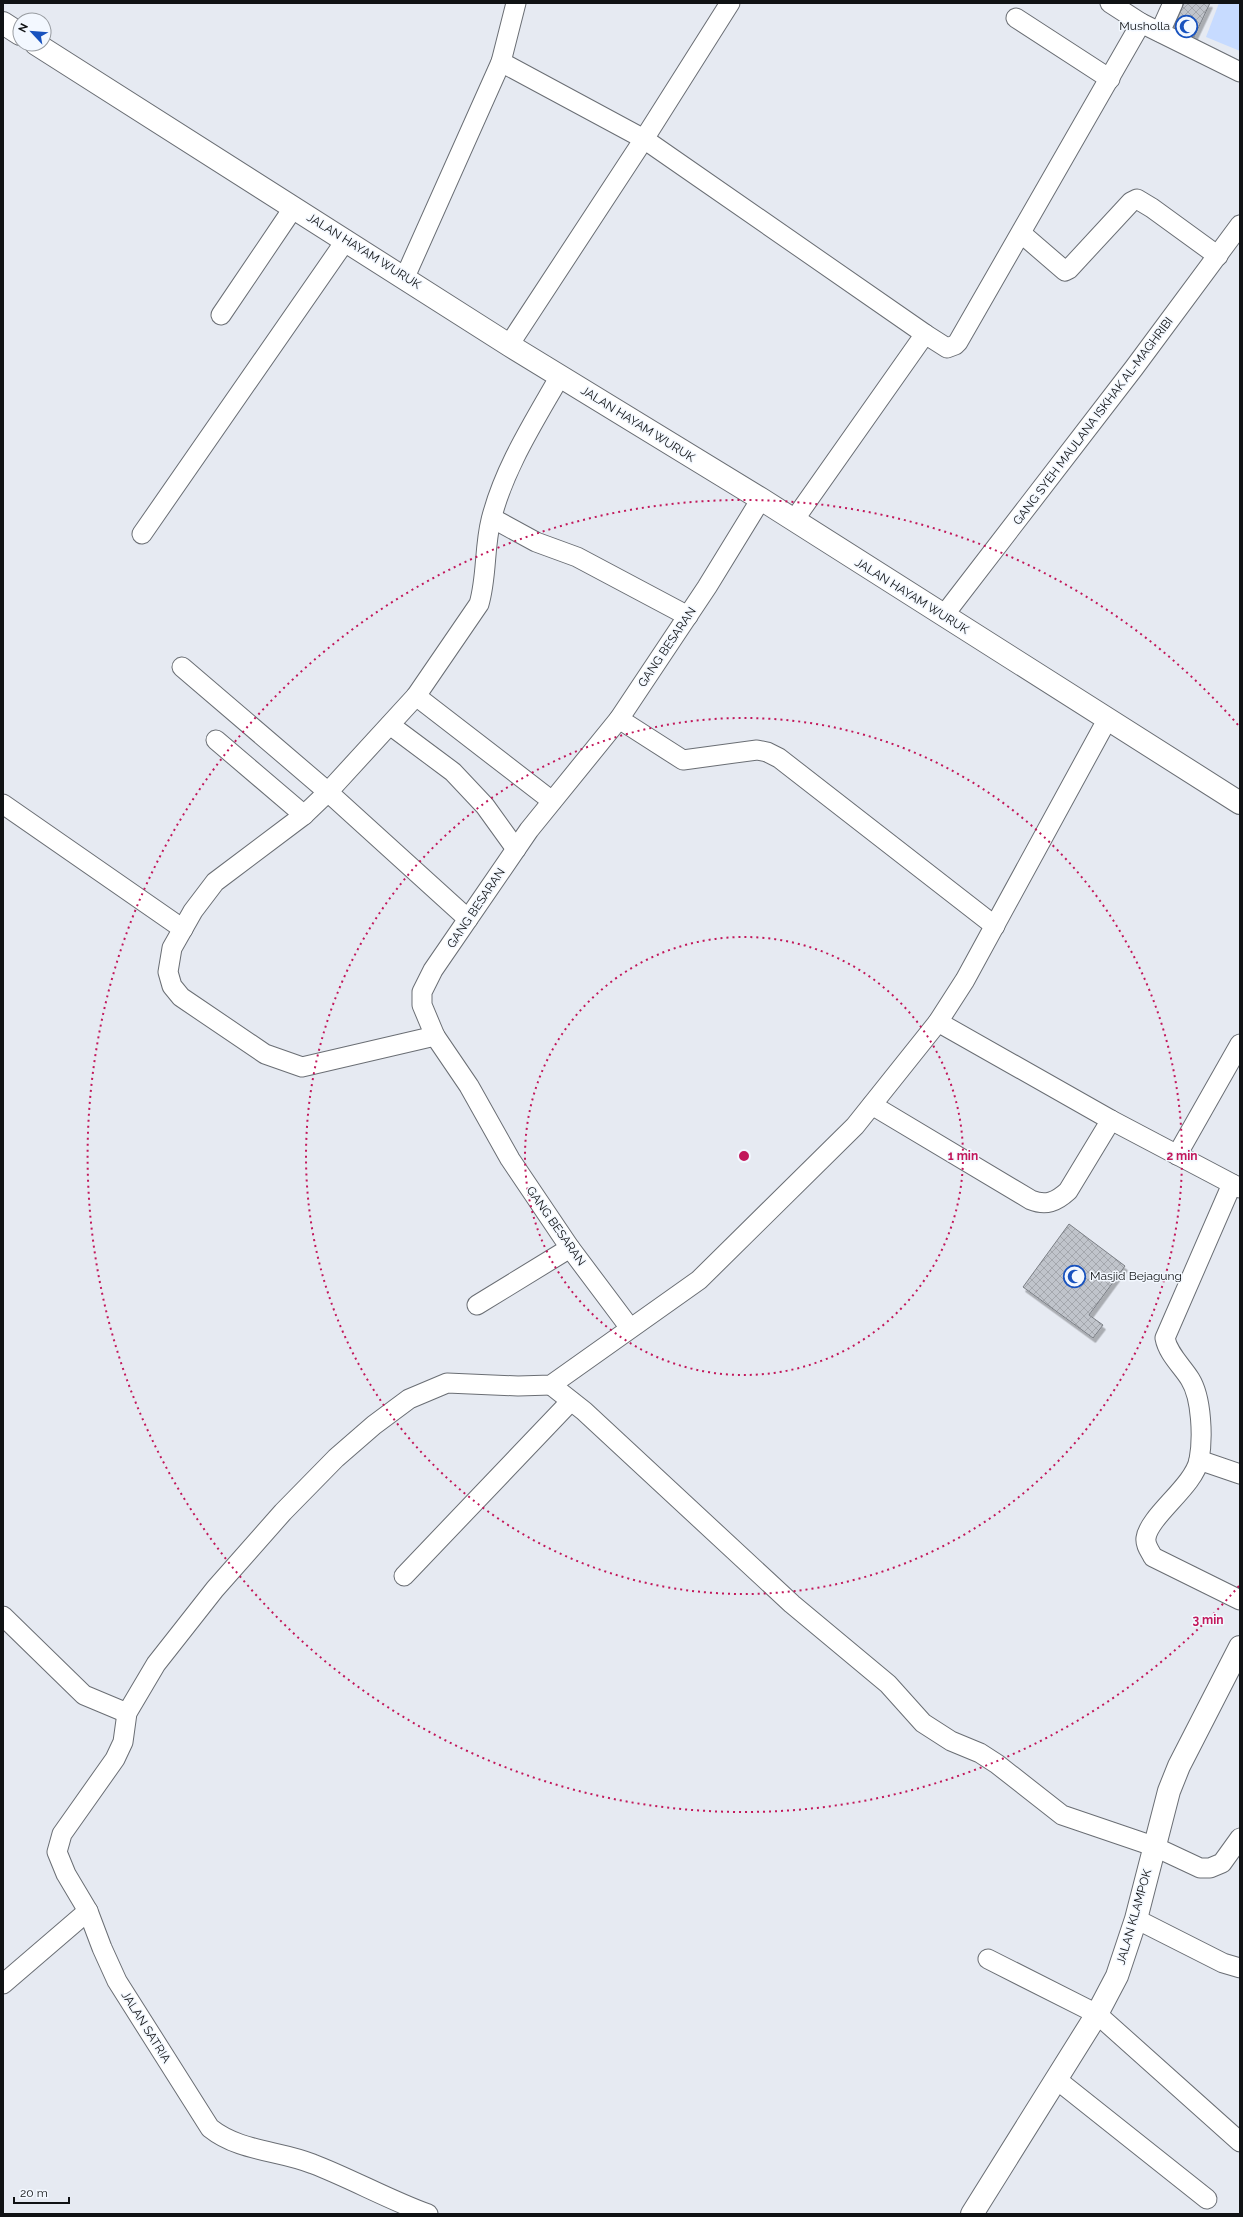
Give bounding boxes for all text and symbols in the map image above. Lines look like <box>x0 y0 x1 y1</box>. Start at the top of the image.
north arrow <box>12 12 52 52</box>
mosque icon: Musholla <box>1173 13 1199 39</box>
place label: Musholla <box>1119 19 1170 33</box>
text: N <box>16 21 31 34</box>
street label: JALAN HAYAM WURUK <box>305 210 424 292</box>
street label: GANG SYEH MAULANA ISKHAK AL-MAGHRIBI <box>1010 314 1176 528</box>
street label: JALAN HAYAM WURUK <box>579 383 698 465</box>
street label: JALAN HAYAM WURUK <box>853 555 972 637</box>
street label: GANG BESARAN <box>635 604 699 690</box>
street label: GANG BESARAN <box>444 865 508 951</box>
centre of rings <box>737 1149 751 1163</box>
text: 1 min <box>948 1149 978 1163</box>
text: 2 min <box>1166 1149 1198 1163</box>
street label: GANG BESARAN <box>524 1184 588 1268</box>
mosque icon: Masjid Bejagung <box>1061 1263 1087 1289</box>
place label: Masjid Bejagung <box>1090 1269 1182 1283</box>
text: 3 min <box>1192 1613 1224 1627</box>
street label: JALAN KLAMPOK <box>1114 1867 1154 1966</box>
street label: JALAN SATRIA <box>118 1989 174 2065</box>
scale bar <box>14 2179 69 2205</box>
text: 20 m <box>20 2186 48 2200</box>

